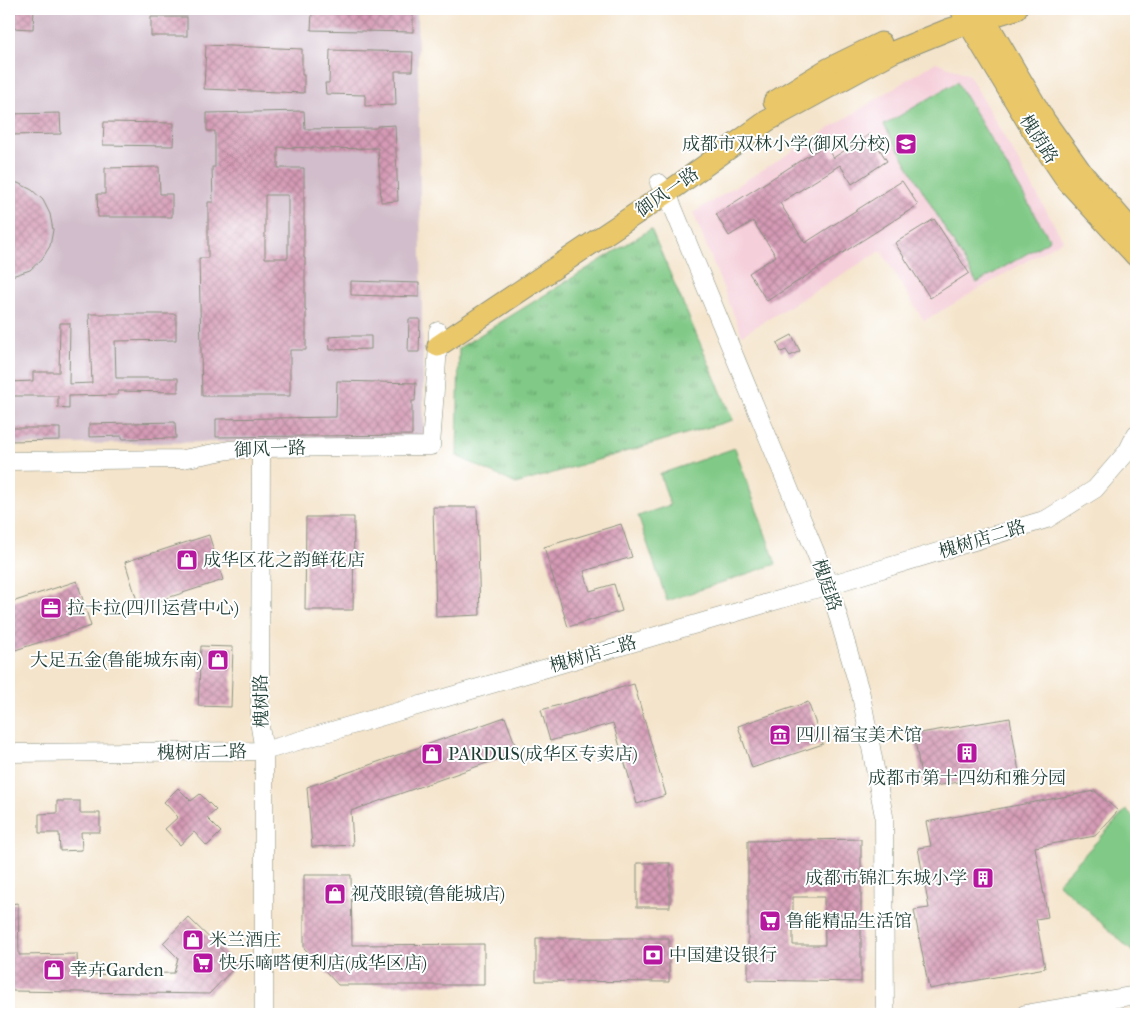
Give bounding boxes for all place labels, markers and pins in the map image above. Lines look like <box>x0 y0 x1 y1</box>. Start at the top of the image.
school or university icon: 成都市双林小学(御风分校) <box>894 132 918 156</box>
place label: 成都市双林小学(御风分校) <box>682 134 890 155</box>
shop icon: 成华区花之韵鲜花店 <box>175 548 199 572</box>
place label: 成华区花之韵鲜花店 <box>203 550 365 571</box>
office icon: 拉卡拉(四川运营中心) <box>39 596 63 620</box>
place label: 拉卡拉(四川运营中心) <box>67 598 239 619</box>
shop icon: 大足五金(鲁能城东南) <box>206 648 230 672</box>
place label: 大足五金(鲁能城东南) <box>30 650 202 671</box>
museum icon: 四川福宝美术馆 <box>768 723 792 747</box>
place label: 四川福宝美术馆 <box>796 725 922 746</box>
building icon: 成都市第十四幼和雅分园 <box>955 741 979 765</box>
shop icon: PARDUS(成华区专卖店) <box>420 742 444 766</box>
place label: PARDUS(成华区专卖店) <box>448 744 638 765</box>
place label: 成都市第十四幼和雅分园 <box>868 768 1066 789</box>
building icon: 成都市锦汇东城小学 <box>971 866 995 890</box>
place label: 成都市锦汇东城小学 <box>805 868 967 889</box>
shop icon: 视茂眼镜(鲁能城店) <box>323 882 347 906</box>
place label: 视茂眼镜(鲁能城店) <box>351 884 505 905</box>
supermarket icon: 鲁能精品生活馆 <box>758 909 782 933</box>
place label: 鲁能精品生活馆 <box>786 911 912 932</box>
shop icon: 米兰酒庄 <box>181 928 205 952</box>
place label: 米兰酒庄 <box>209 930 281 951</box>
bank icon: 中国建设银行 <box>641 943 665 967</box>
place label: 中国建设银行 <box>669 945 777 966</box>
supermarket icon: 快乐嘀嗒便利店(成华区店) <box>191 951 215 975</box>
place label: 快乐嘀嗒便利店(成华区店) <box>219 953 427 974</box>
shop icon: 幸卉Garden <box>42 958 66 982</box>
place label: 幸卉Garden <box>70 960 164 981</box>

